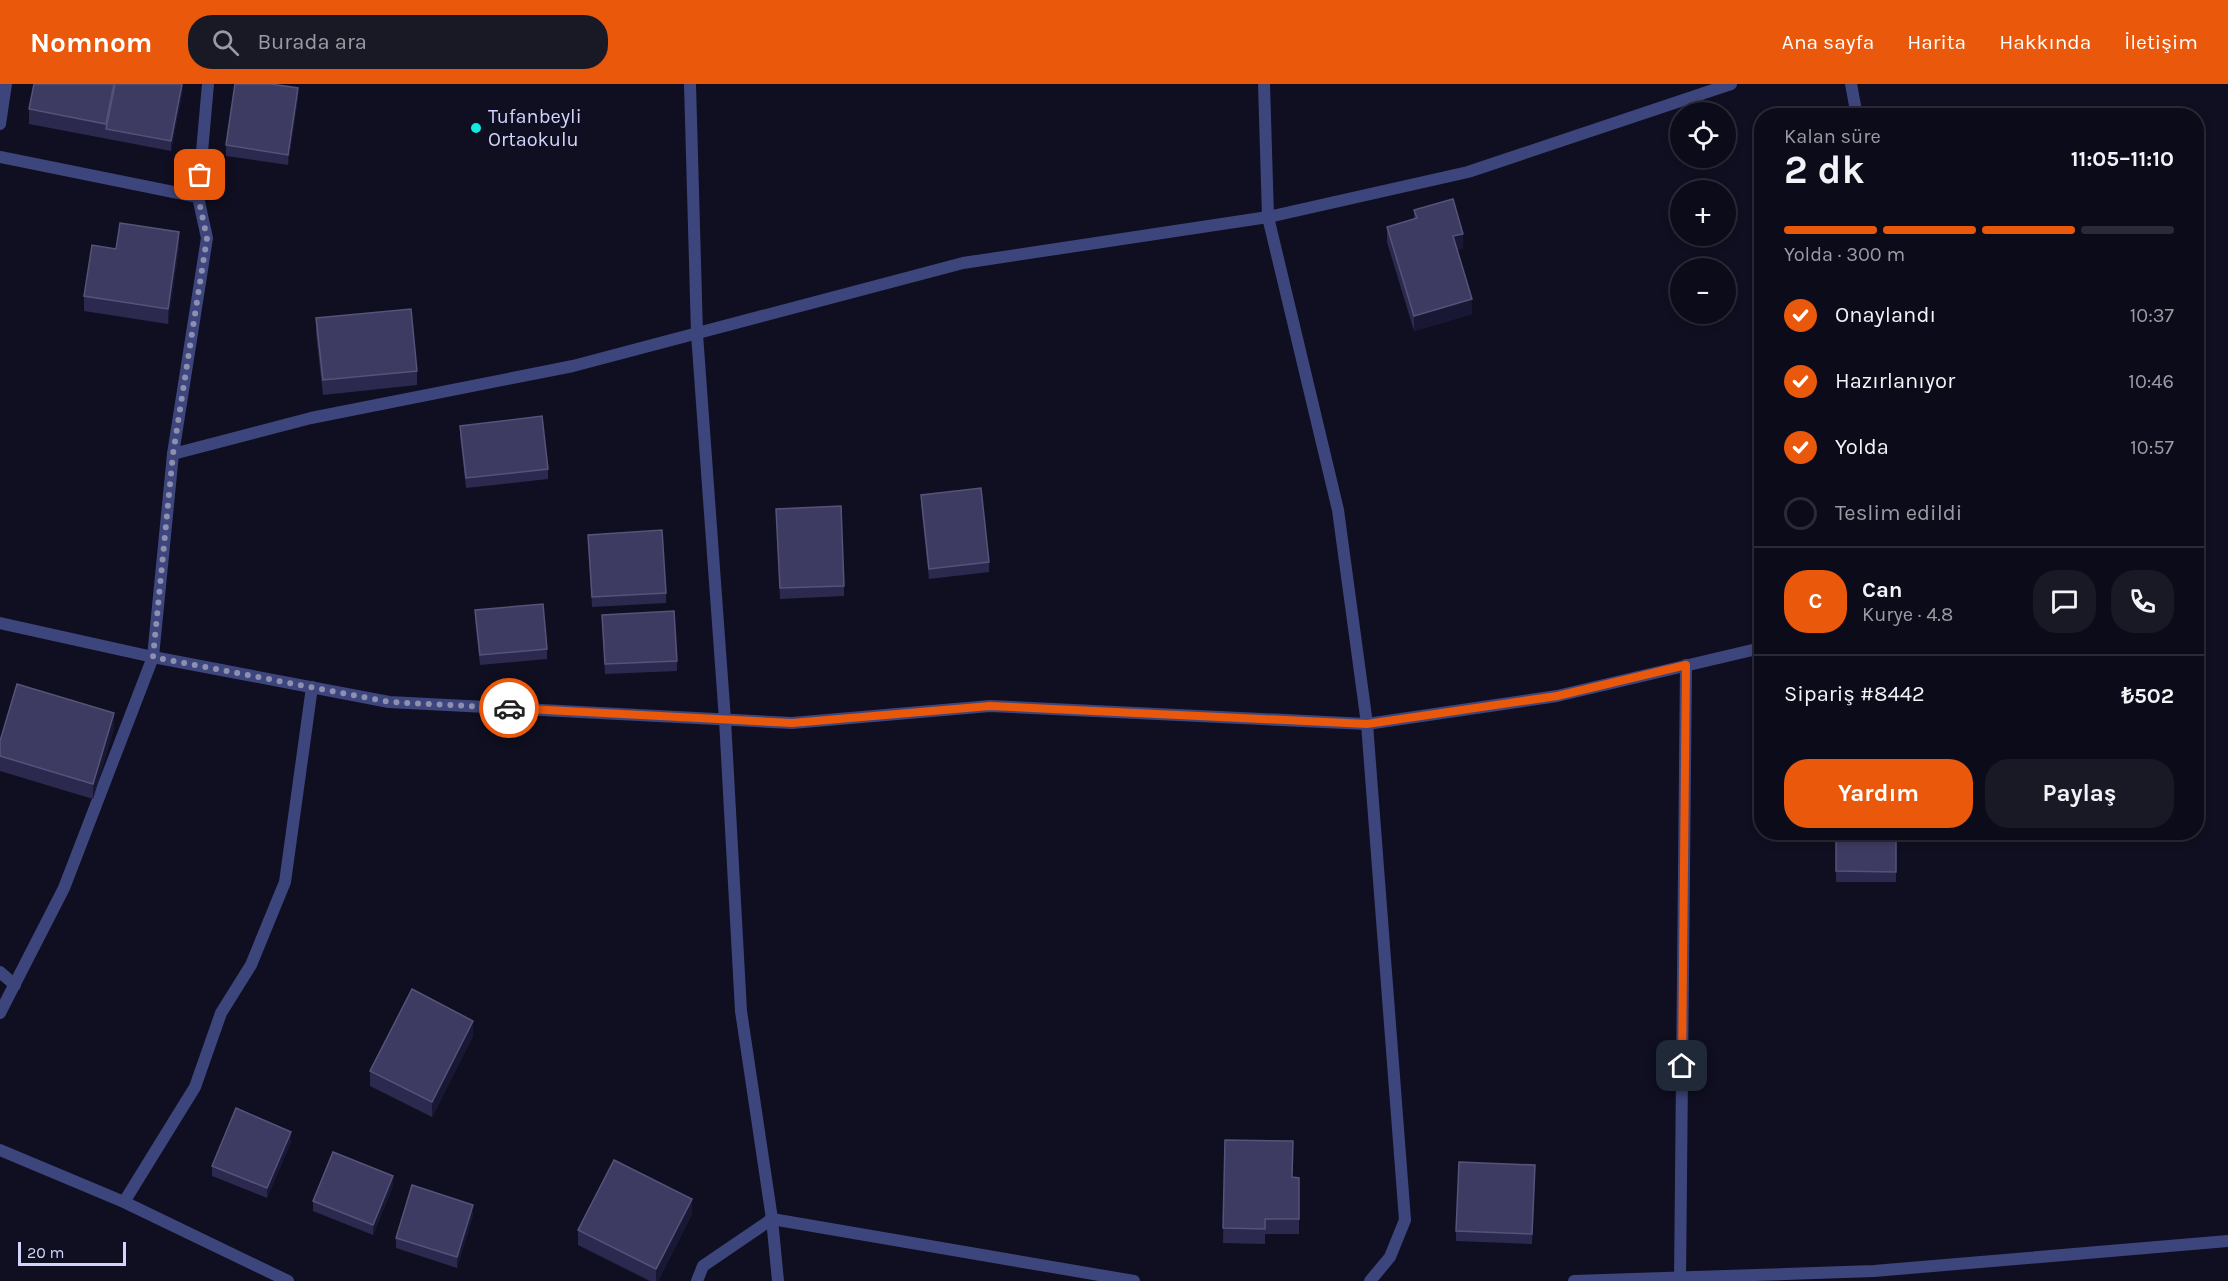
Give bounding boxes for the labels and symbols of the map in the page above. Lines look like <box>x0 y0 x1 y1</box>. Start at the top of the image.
place label: Tufanbeyli Ortaokulu <box>488 105 582 151</box>
marker: Tufanbeyli Ortaokulu <box>469 121 483 135</box>
pin <box>174 149 225 200</box>
courier <box>479 678 539 738</box>
pin <box>1656 1040 1707 1091</box>
scale bar <box>18 1239 126 1266</box>

